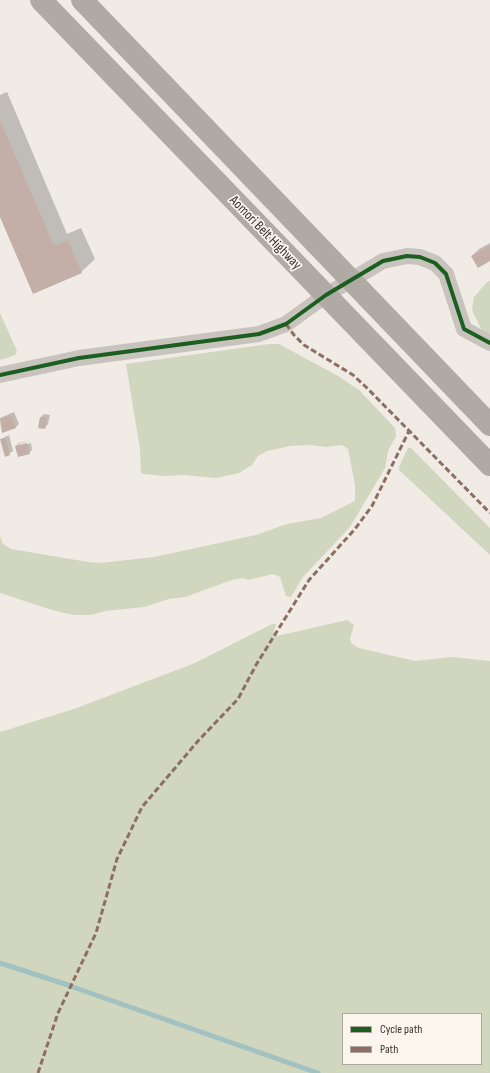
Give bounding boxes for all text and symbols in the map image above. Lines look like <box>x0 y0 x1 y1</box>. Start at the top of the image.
street label: Aomori Belt Highway <box>226 193 304 273</box>
legend <box>342 1013 482 1065</box>
text: Cycle path <box>380 1022 422 1037</box>
text: Path <box>380 1042 398 1057</box>

